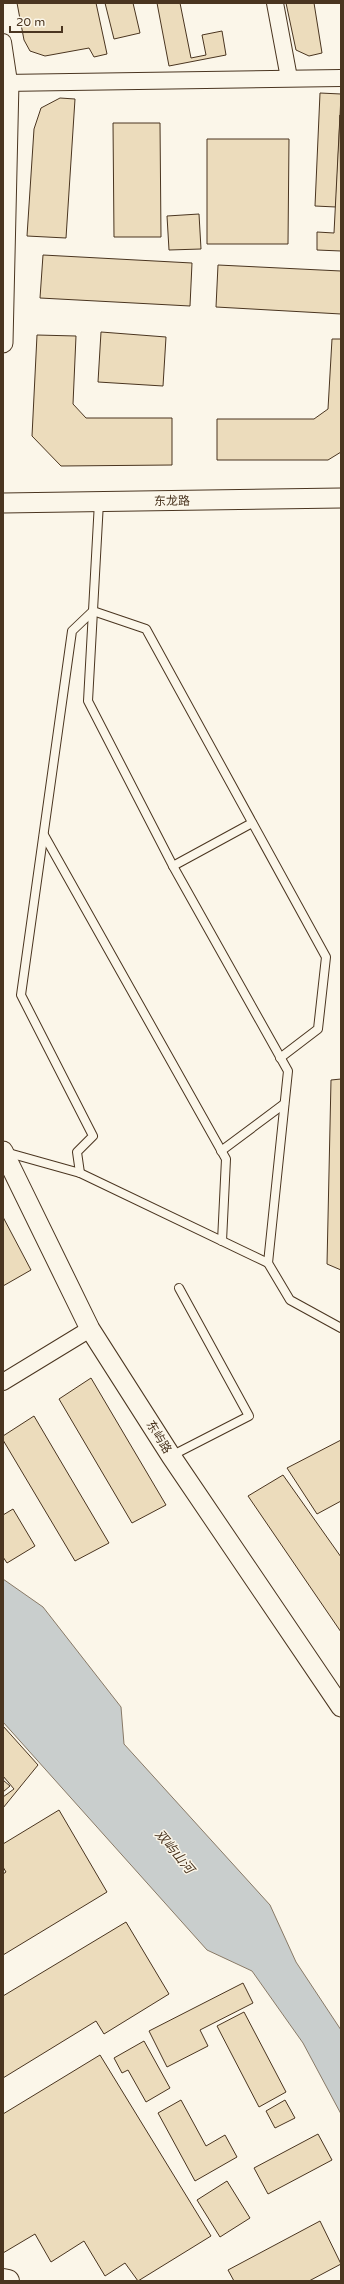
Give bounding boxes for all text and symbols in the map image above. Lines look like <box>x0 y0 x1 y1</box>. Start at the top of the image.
scale bar <box>10 8 62 34</box>
text: 20 m <box>16 15 45 29</box>
street label: 东龙路 <box>154 494 190 508</box>
street label: 东屿路 <box>144 1418 174 1456</box>
water label: 双屿山河 <box>151 1827 199 1879</box>

